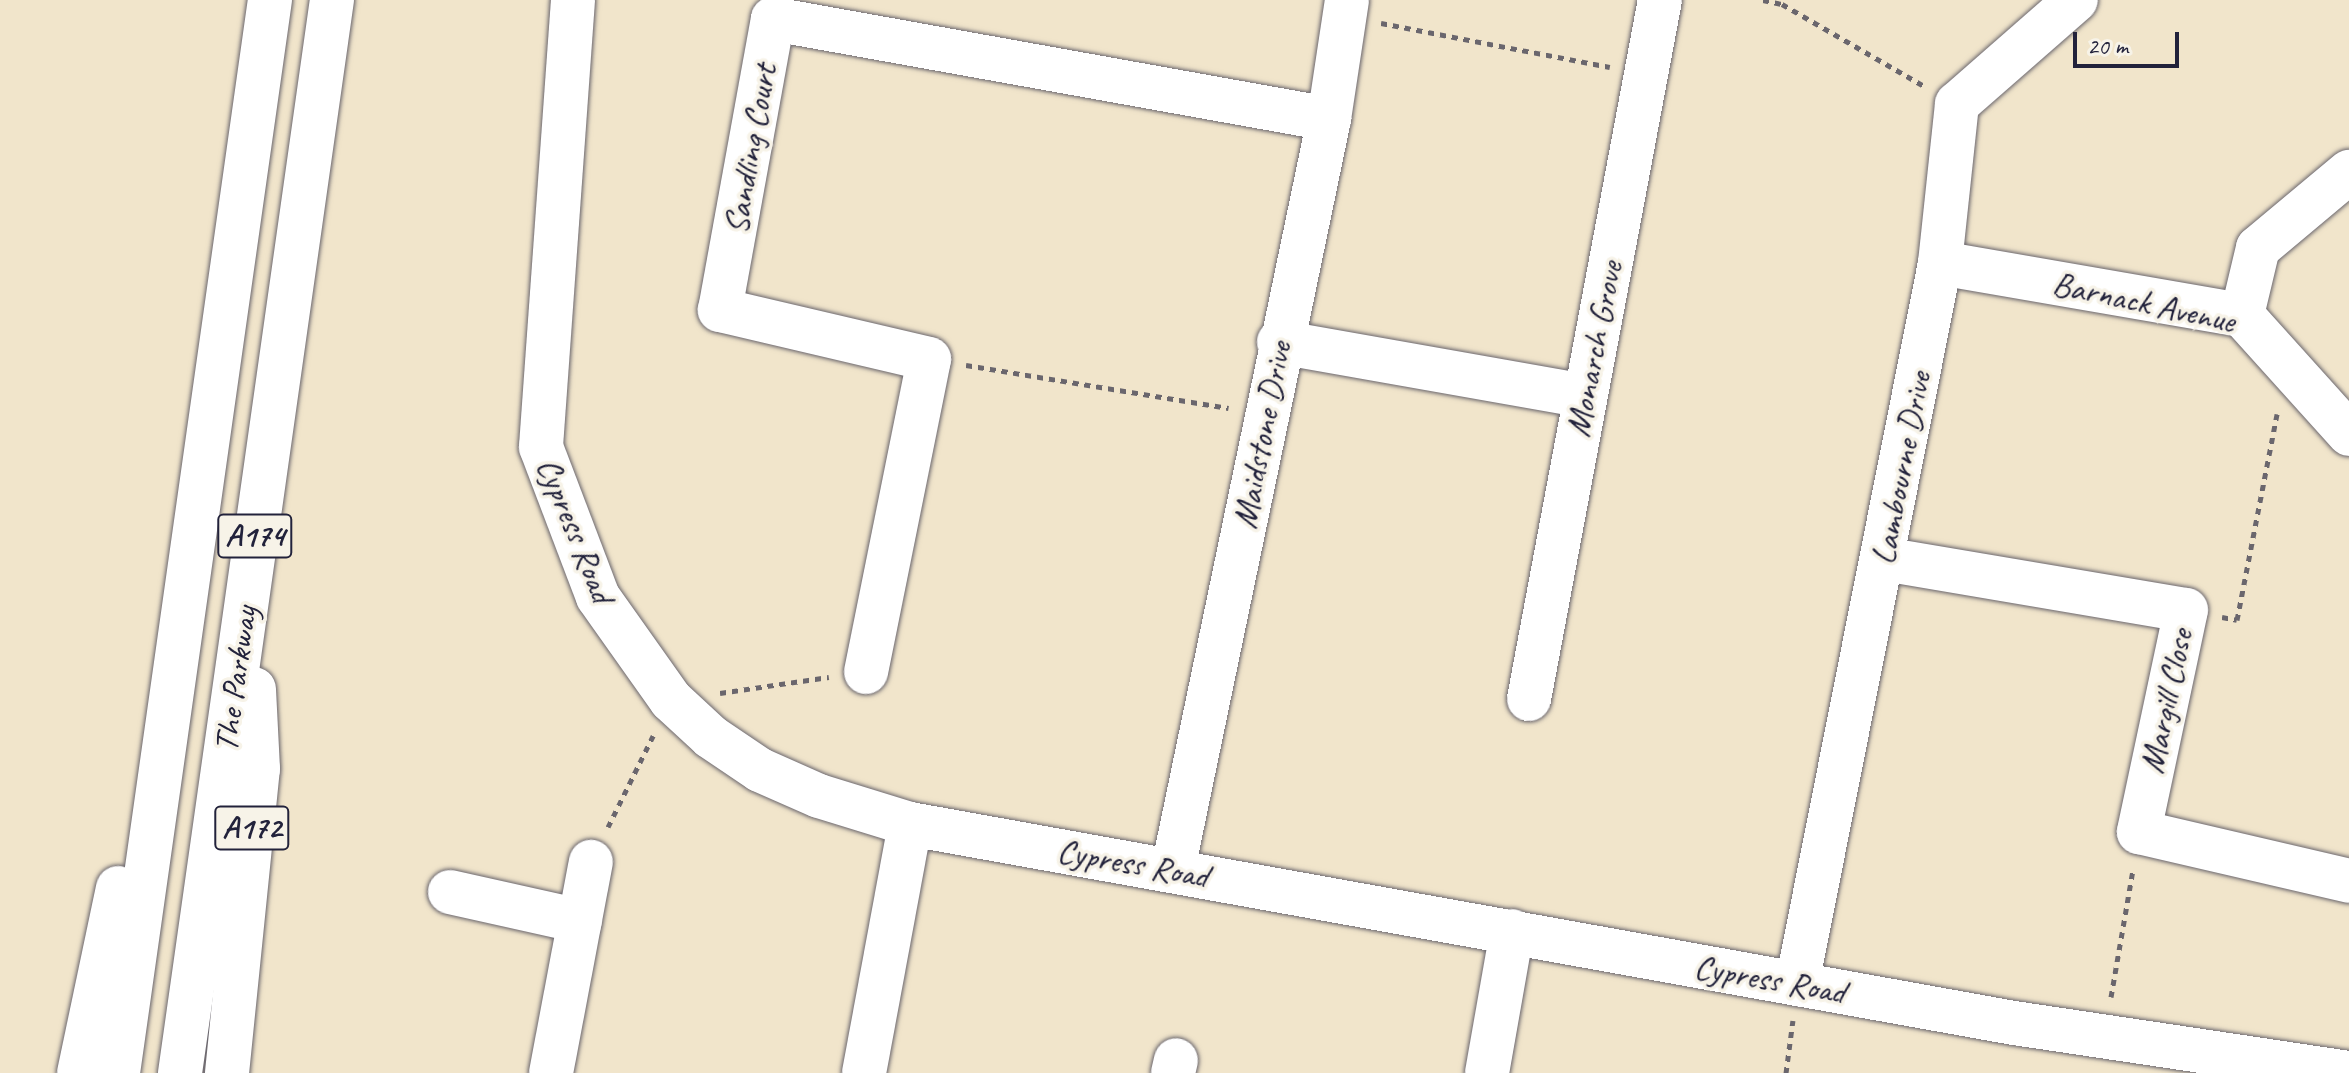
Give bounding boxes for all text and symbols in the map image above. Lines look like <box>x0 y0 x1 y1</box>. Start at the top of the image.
scale bar <box>2077 16 2183 66</box>
text: 20 m <box>2087 31 2128 61</box>
street label: Sandling Court <box>715 61 785 237</box>
street label: Monarch Grove <box>1557 258 1631 440</box>
street label: Barnack Avenue <box>2049 263 2239 341</box>
street label: Maidstone Drive <box>1224 338 1300 532</box>
street label: Lambourne Drive <box>1862 368 1940 568</box>
street label: Cypress Road <box>529 452 623 608</box>
road number: A174 <box>217 508 293 564</box>
street label: The Parkway <box>204 603 266 755</box>
street label: Margill Close <box>2131 625 2201 777</box>
road number: A172 <box>214 800 290 856</box>
street label: Cypress Road <box>1055 830 1211 896</box>
street label: Cypress Road <box>1692 946 1848 1012</box>

